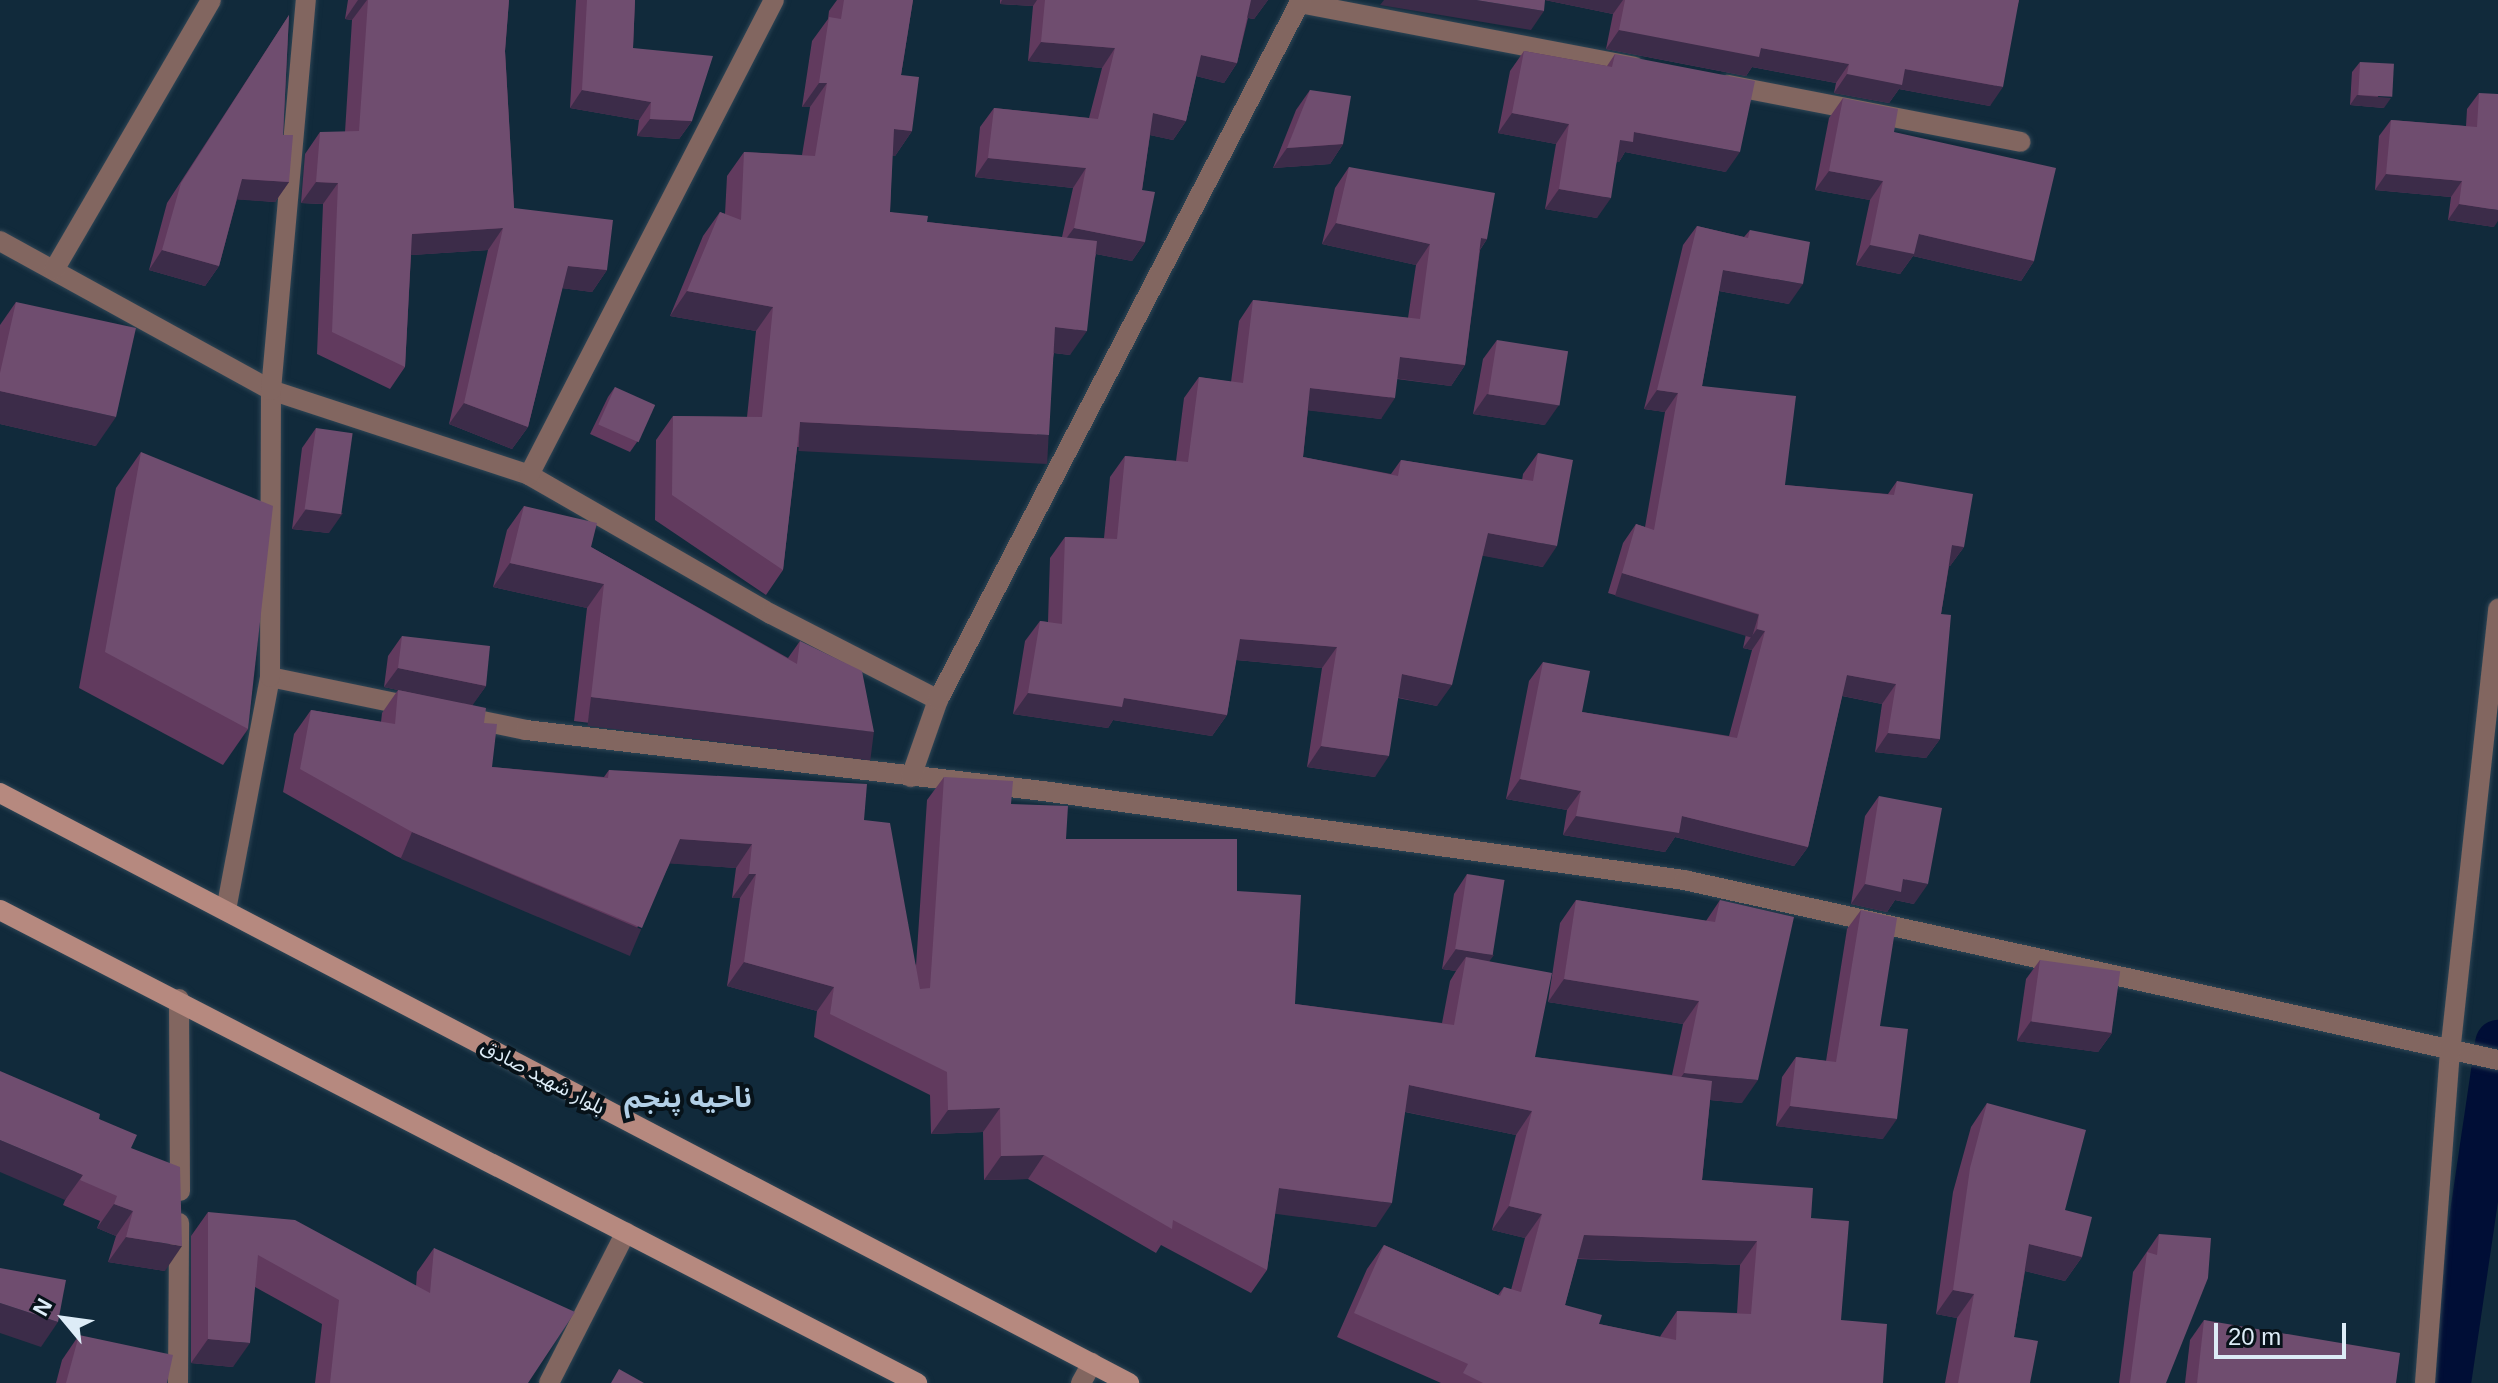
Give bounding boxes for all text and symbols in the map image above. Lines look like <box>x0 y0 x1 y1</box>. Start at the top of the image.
street label: بلوار شهید صادق <box>477 1034 609 1120</box>
district label: ناحیه پنجم <box>624 1081 752 1115</box>
north arrow <box>24 1279 104 1359</box>
text: N <box>28 1294 57 1320</box>
scale bar <box>2218 1307 2350 1357</box>
text: 20 m <box>2228 1323 2281 1350</box>

